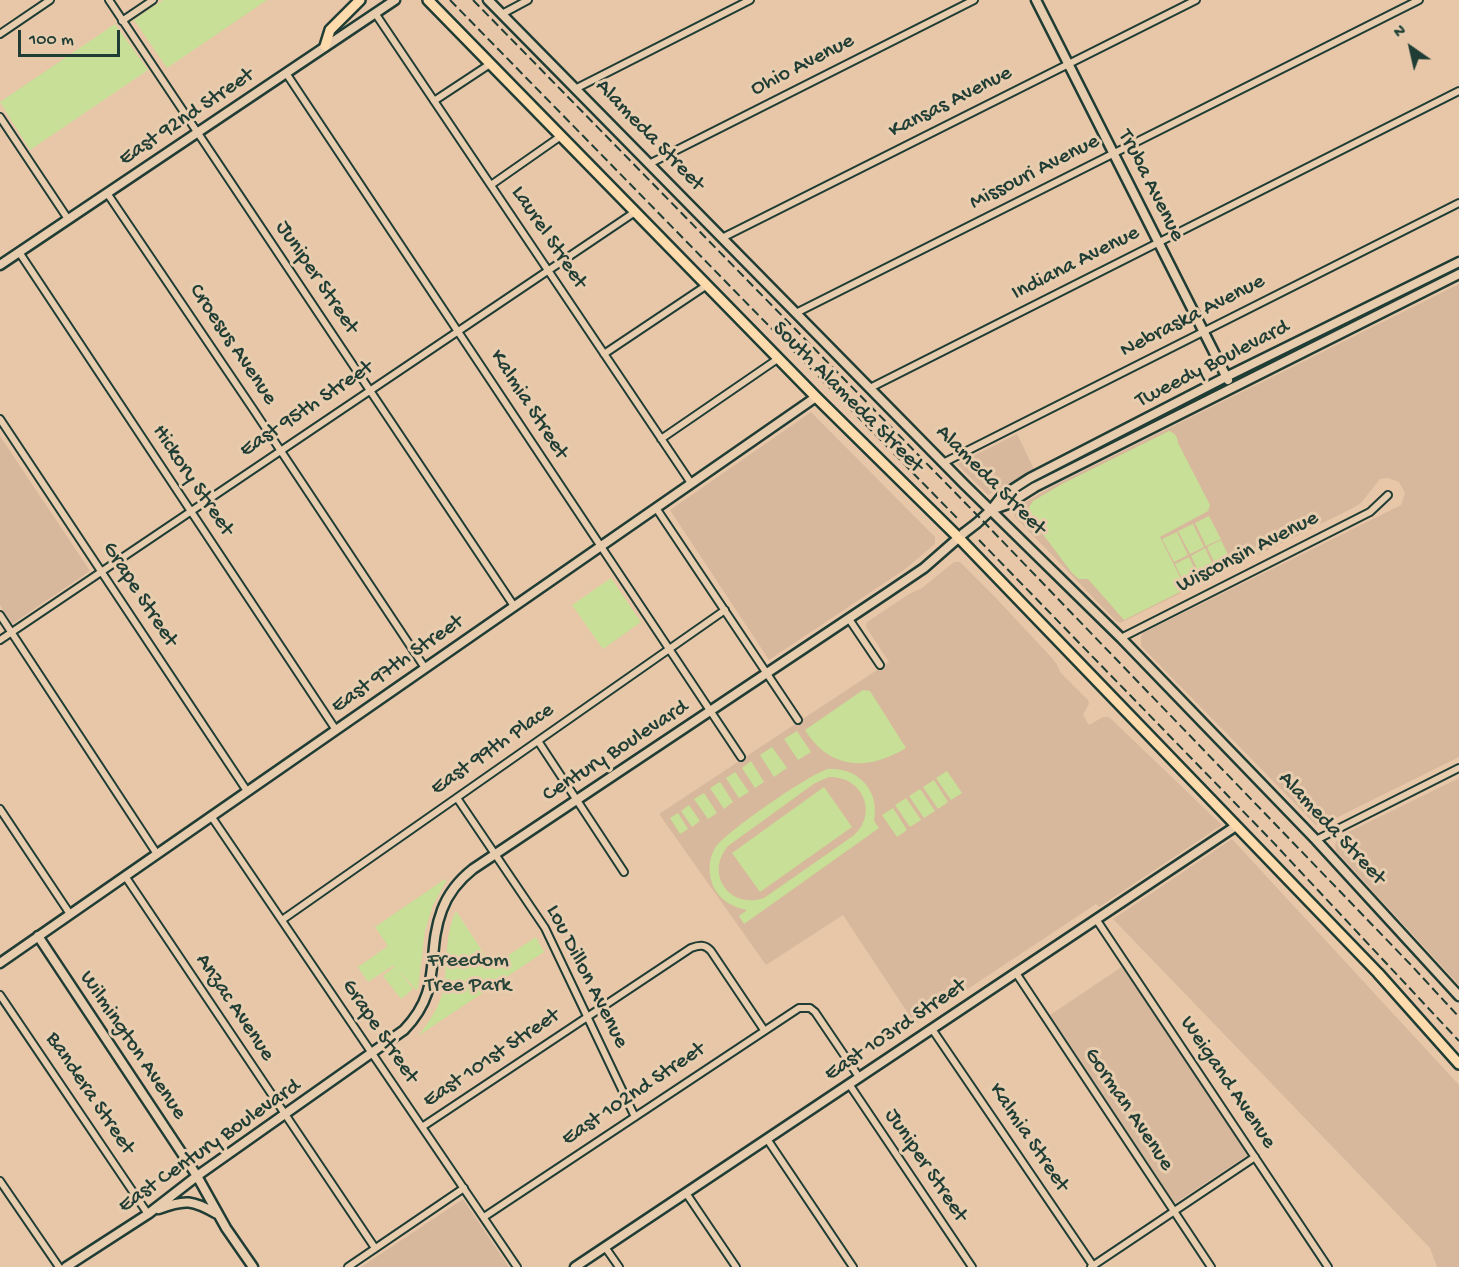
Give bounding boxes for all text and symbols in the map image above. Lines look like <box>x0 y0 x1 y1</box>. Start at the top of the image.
scale bar <box>21 18 123 56</box>
north arrow <box>1381 18 1441 78</box>
text: N <box>1391 22 1410 43</box>
street label: Ohio Avenue <box>747 29 859 103</box>
text: 100 m <box>29 30 74 51</box>
street label: Kansas Avenue <box>885 61 1017 145</box>
street label: East 92nd Street <box>114 63 260 173</box>
street label: Alameda Street <box>589 74 709 198</box>
street label: Truba Avenue <box>1111 126 1189 246</box>
street label: Missouri Avenue <box>966 129 1104 217</box>
street label: Laurel Street <box>504 182 592 294</box>
street label: Juniper Street <box>268 216 364 340</box>
street label: Indiana Avenue <box>1008 221 1144 307</box>
street label: Nebraska Avenue <box>1116 269 1270 365</box>
street label: Croesus Avenue <box>182 279 282 411</box>
street label: Tweedy Boulevard <box>1132 315 1294 415</box>
street label: South Alameda Street <box>766 317 928 479</box>
street label: Kalmia Street <box>483 345 573 465</box>
street label: East 95th Street <box>235 356 379 464</box>
street label: Hickory Street <box>145 420 239 542</box>
street label: Alameda Street <box>929 420 1051 542</box>
street label: Wisconsin Avenue <box>1173 506 1323 600</box>
street label: Grape Street <box>95 538 183 652</box>
street label: East 97th Street <box>327 610 469 720</box>
street label: Century Boulevard <box>538 695 694 809</box>
street label: East 99th Place <box>426 698 560 802</box>
street label: Alameda Street <box>1272 767 1390 891</box>
street label: Lou Dillon Avenue <box>539 901 633 1053</box>
street label: Anzac Avenue <box>188 949 280 1067</box>
park label: Freedom Tree Park <box>425 949 511 1000</box>
street label: Wilmington Avenue <box>72 967 192 1125</box>
street label: East 103rd Street <box>820 974 972 1088</box>
street label: Grape Street <box>335 975 423 1089</box>
street label: East 101st Street <box>419 1003 565 1115</box>
street label: Weigand Avenue <box>1173 1012 1281 1154</box>
street label: Bandera Street <box>38 1028 140 1160</box>
street label: East 102nd Street <box>557 1037 711 1153</box>
street label: Gorman Avenue <box>1077 1043 1179 1177</box>
street label: East Century Boulevard <box>114 1074 306 1220</box>
street label: Kalmia Street <box>982 1079 1074 1197</box>
street label: Juniper Street <box>877 1104 973 1228</box>

